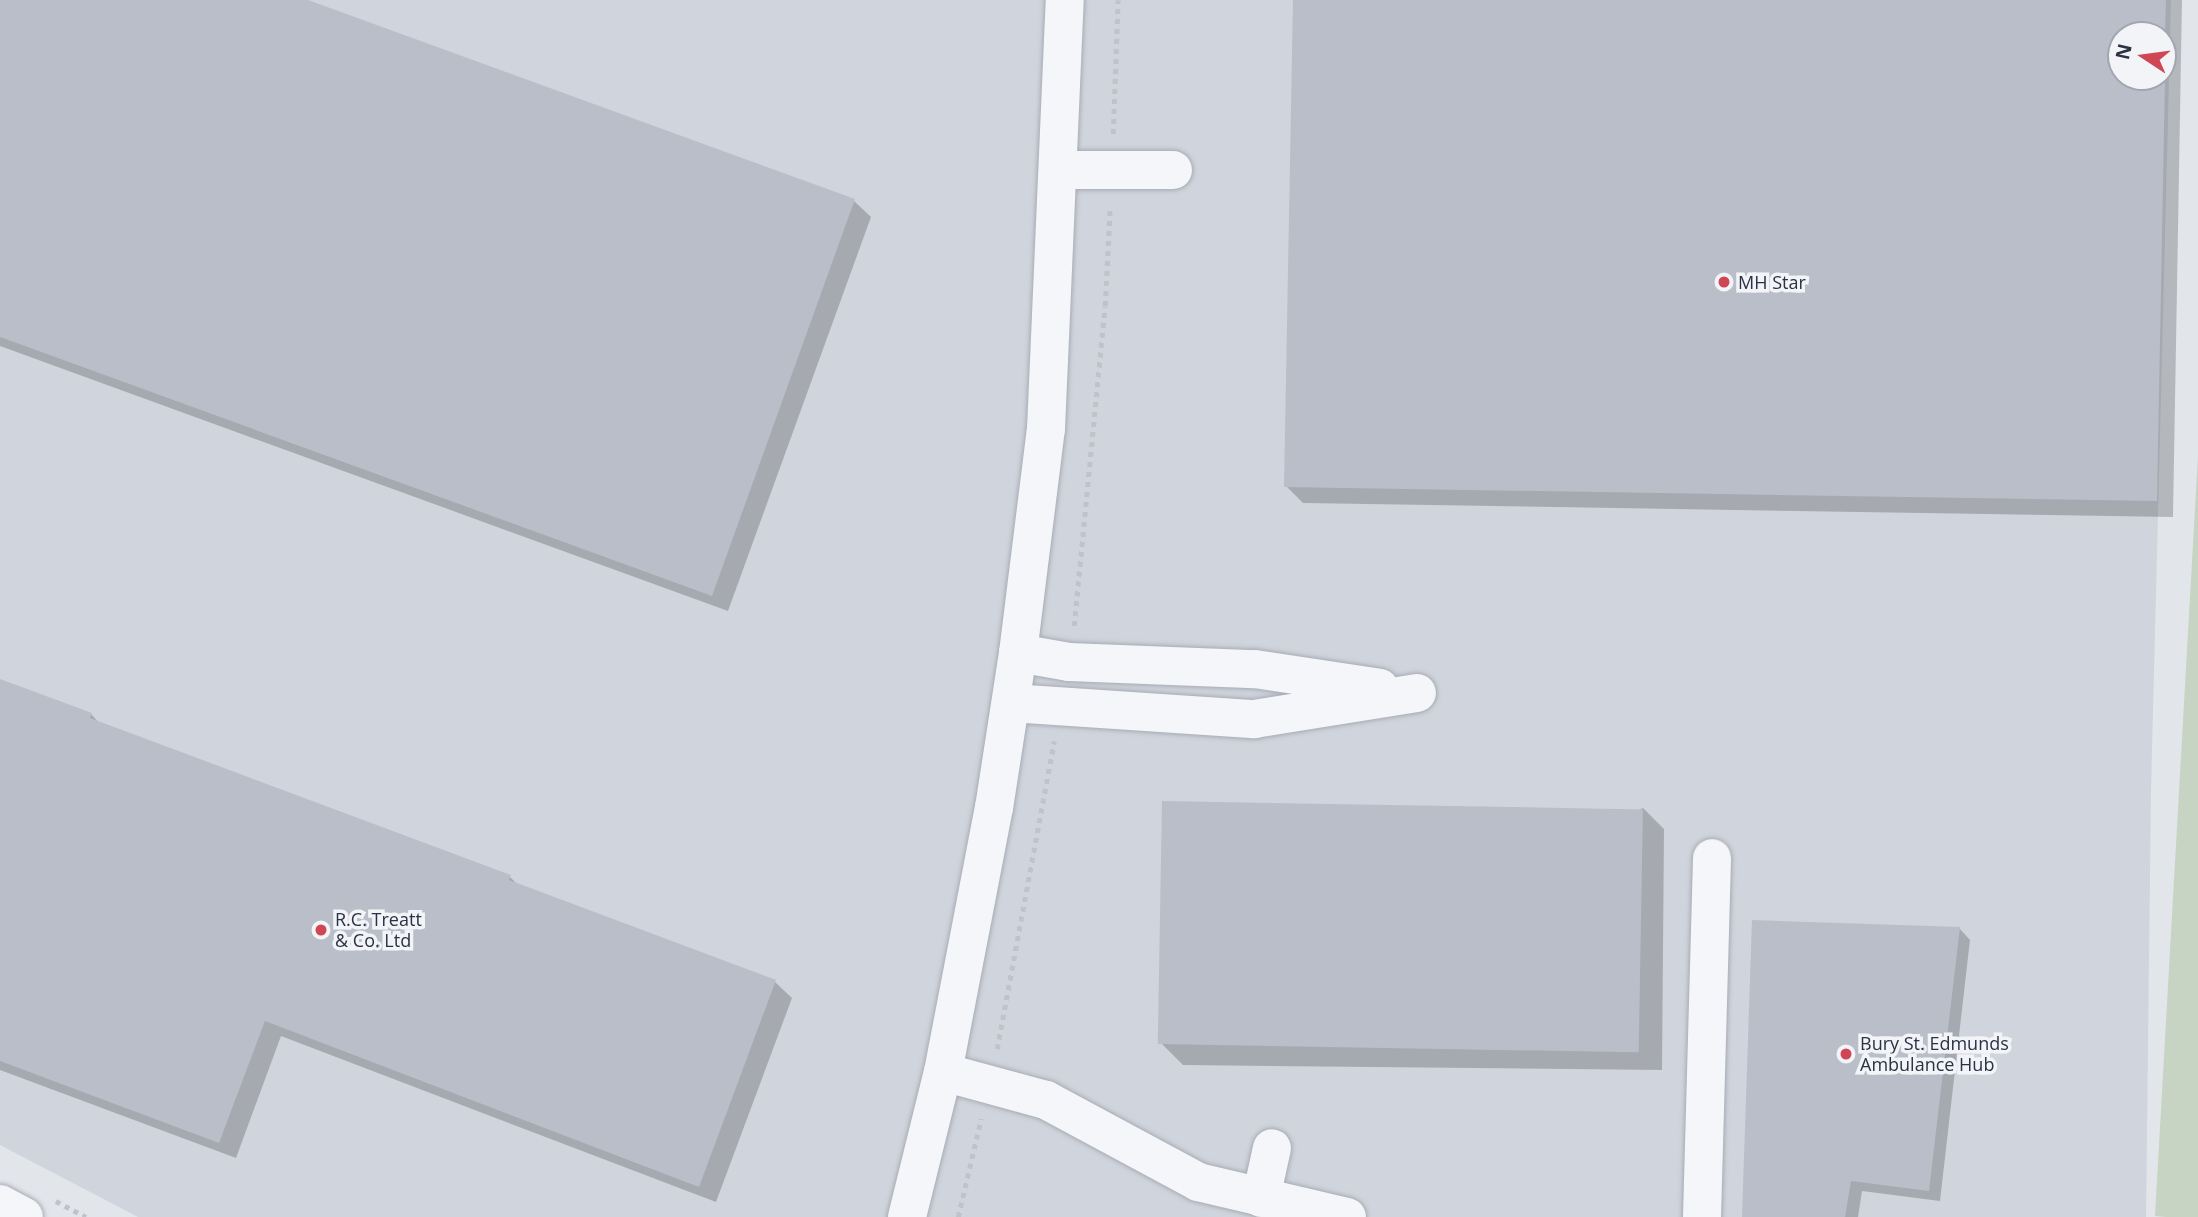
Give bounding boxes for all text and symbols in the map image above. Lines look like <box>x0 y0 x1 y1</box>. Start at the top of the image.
north arrow <box>2107 21 2177 91</box>
text: N <box>2109 41 2138 62</box>
place label: MH Star <box>1738 271 1806 293</box>
marker: MH Star <box>1716 274 1732 290</box>
place label: R.C. Treatt & Co. Ltd <box>335 909 422 951</box>
marker: R.C. Treatt & Co. Ltd <box>313 922 329 938</box>
place label: Bury St. Edmunds Ambulance Hub <box>1860 1033 2009 1076</box>
marker: Bury St. Edmunds Ambulance Hub <box>1838 1046 1854 1062</box>

